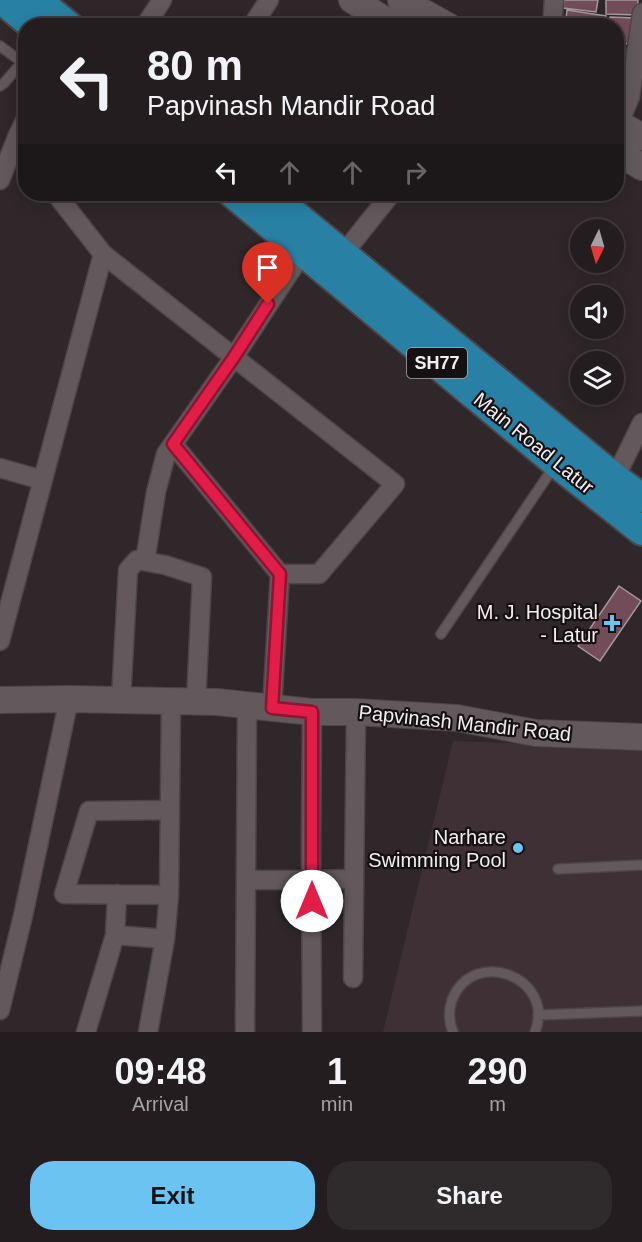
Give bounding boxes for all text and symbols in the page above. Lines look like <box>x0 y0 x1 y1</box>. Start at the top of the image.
icon: left <box>48 42 126 120</box>
text: 80 m <box>147 42 243 89</box>
text: Papvinash Mandir Road <box>147 91 435 121</box>
icon: left <box>210 156 243 189</box>
icon: ahead <box>273 156 306 189</box>
icon: ahead <box>336 156 369 189</box>
icon: right <box>399 156 432 189</box>
north arrow <box>570 219 624 273</box>
map controls <box>570 219 624 405</box>
pin <box>242 242 293 304</box>
icon: arrive <box>251 251 284 284</box>
button: sound <box>570 285 624 339</box>
road number: SH77 <box>407 348 467 378</box>
button: layers <box>570 351 624 405</box>
street label: Main Road Latur <box>470 388 599 498</box>
place label: M. J. Hospital - Latur <box>477 601 598 646</box>
marker: M. J. Hospital - Latur <box>603 614 621 632</box>
street label: Papvinash Mandir Road <box>358 701 572 745</box>
place label: Narhare Swimming Pool <box>368 826 506 871</box>
marker: Narhare Swimming Pool <box>511 841 525 855</box>
position arrow <box>280 869 344 933</box>
text: 09:48 <box>114 1051 206 1092</box>
text: 1 <box>327 1051 347 1092</box>
text: 290 <box>467 1051 528 1092</box>
text: Arrival <box>132 1093 189 1115</box>
text: min <box>321 1093 353 1115</box>
text: m <box>489 1093 506 1115</box>
button: Exit <box>30 1161 315 1230</box>
button: Share <box>327 1161 612 1230</box>

